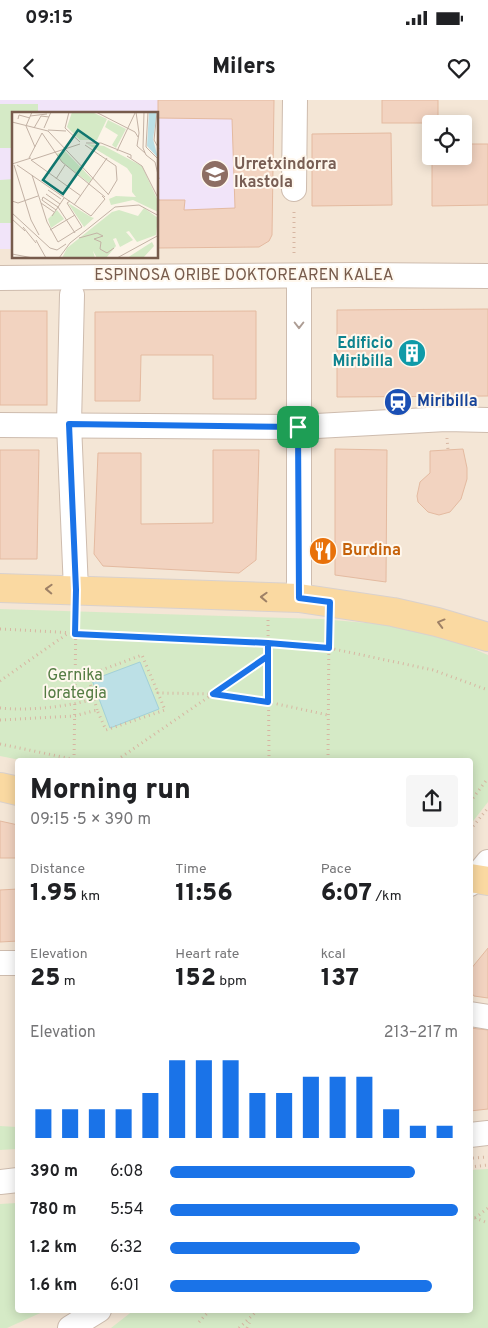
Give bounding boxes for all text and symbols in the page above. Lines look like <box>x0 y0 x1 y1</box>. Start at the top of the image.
text: 09:15 <box>25 6 73 30</box>
icon: back <box>15 54 43 82</box>
text: Milers <box>212 54 276 81</box>
icon: heart <box>445 54 473 82</box>
inset map <box>12 112 159 259</box>
map controls <box>422 115 472 165</box>
button: locate <box>422 115 472 165</box>
place label: Urretxindorra Ikastola <box>234 155 337 193</box>
school or university icon: Urretxindorra Ikastola <box>200 159 230 189</box>
street label: ESPINOSA ORIBE DOKTOREAREN KALEA <box>94 266 394 286</box>
one-way arrow <box>294 322 304 329</box>
place label: Edificio Miribilla <box>332 334 393 372</box>
building icon: Edificio Miribilla <box>397 338 427 368</box>
station icon: Miribilla <box>383 387 413 417</box>
place label: Miribilla <box>417 392 478 412</box>
pin <box>277 406 319 448</box>
icon: arrive <box>284 413 312 441</box>
restaurant icon: Burdina <box>308 536 338 566</box>
place label: Burdina <box>342 541 401 561</box>
one-way arrow <box>45 584 53 595</box>
one-way arrow <box>260 592 268 602</box>
one-way arrow <box>438 619 446 629</box>
park label: Gernika lorategia <box>43 666 107 704</box>
text: Morning run <box>30 773 191 809</box>
button: share <box>406 775 458 827</box>
text: 09:15 · 5 × 390 m <box>30 810 151 830</box>
text: Distance <box>30 861 85 878</box>
text: Time <box>175 861 207 878</box>
text: Pace <box>321 861 351 878</box>
text: 1.95 <box>30 878 77 910</box>
text: 11:56 <box>175 878 233 910</box>
text: 6:07 <box>321 878 372 910</box>
text: km <box>77 888 100 905</box>
text: /km <box>372 888 402 905</box>
text: Elevation <box>30 946 88 963</box>
text: Heart rate <box>175 946 239 963</box>
text: kcal <box>321 946 346 963</box>
text: 25 <box>30 963 60 995</box>
text: 152 <box>175 963 216 995</box>
text: 137 <box>321 963 359 995</box>
text: m <box>60 973 76 990</box>
text: bpm <box>216 973 247 990</box>
text: Elevation <box>30 1023 96 1043</box>
text: 213–217 m <box>384 1023 458 1043</box>
text: 390 m <box>30 1162 78 1182</box>
text: 6:08 <box>110 1162 143 1182</box>
text: 780 m <box>30 1200 76 1220</box>
text: 5:54 <box>110 1200 144 1220</box>
text: 1.2 km <box>30 1238 77 1258</box>
text: 6:32 <box>110 1238 142 1258</box>
text: 1.6 km <box>30 1276 77 1296</box>
text: 6:01 <box>110 1276 139 1296</box>

